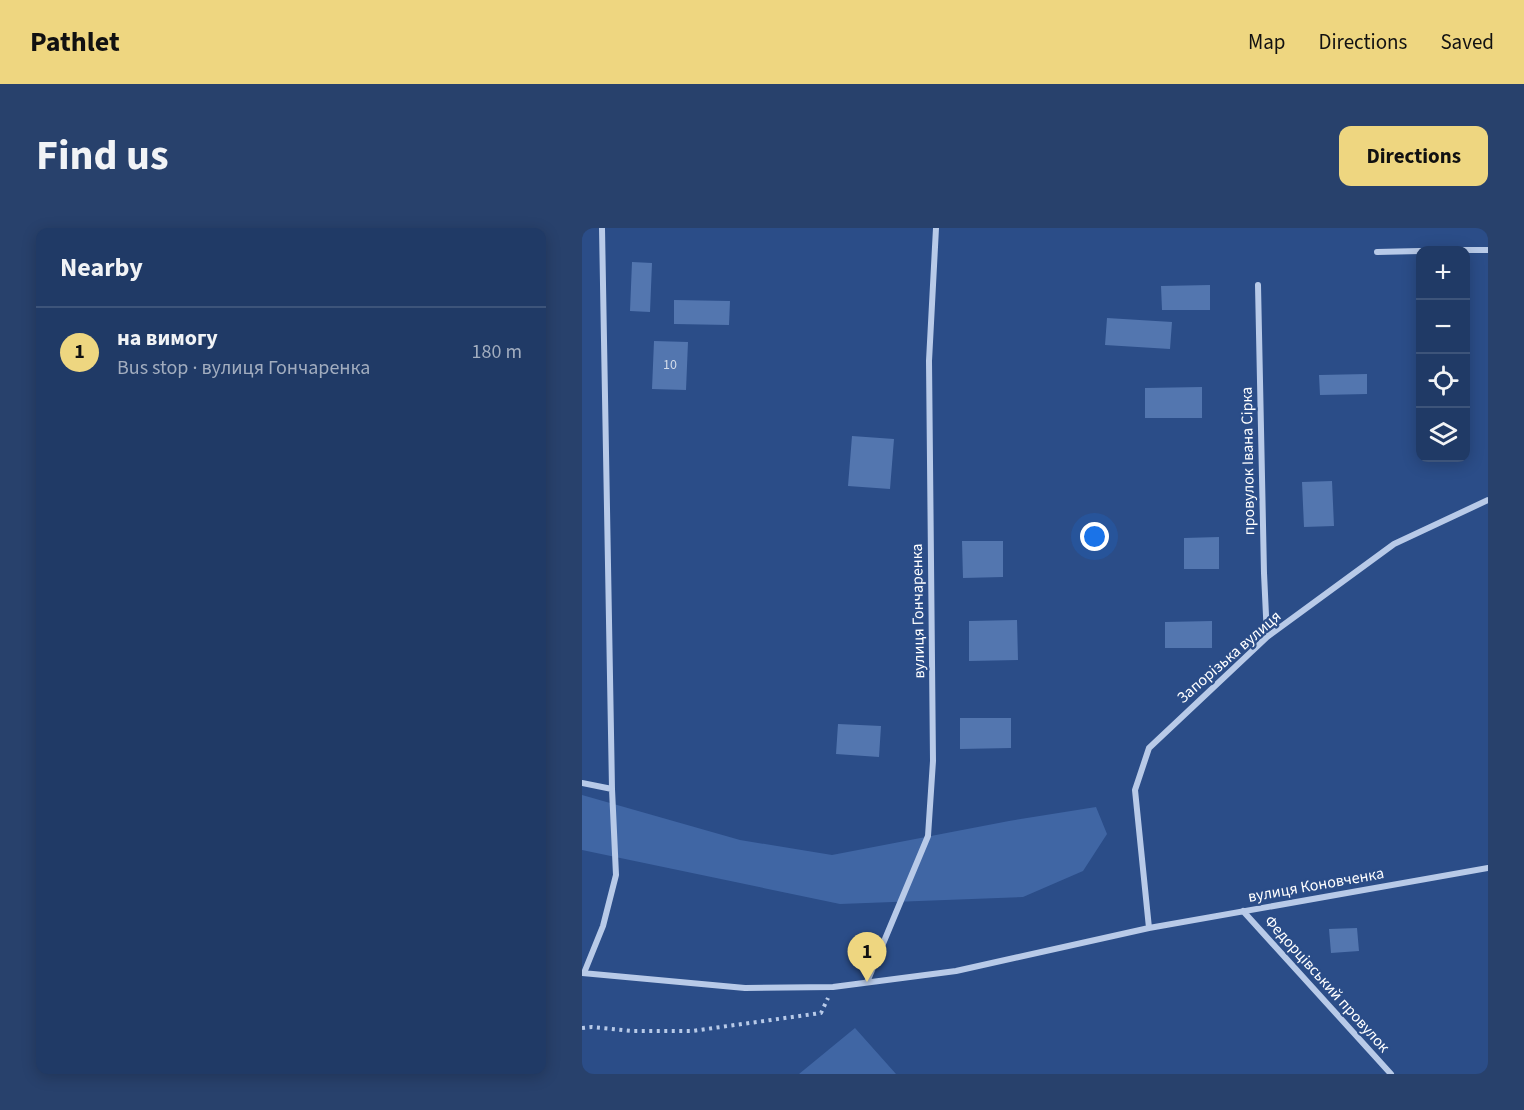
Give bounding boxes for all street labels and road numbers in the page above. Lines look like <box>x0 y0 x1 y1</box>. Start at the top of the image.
street label: провулок Івана Сірка <box>1236 387 1260 535</box>
street label: вулиця Гончаренка <box>906 543 930 679</box>
street label: Запорізька вулиця <box>1172 606 1286 708</box>
street label: вулиця Коновченка <box>1246 862 1386 908</box>
street label: Федорцівський провулок <box>1259 911 1395 1058</box>

